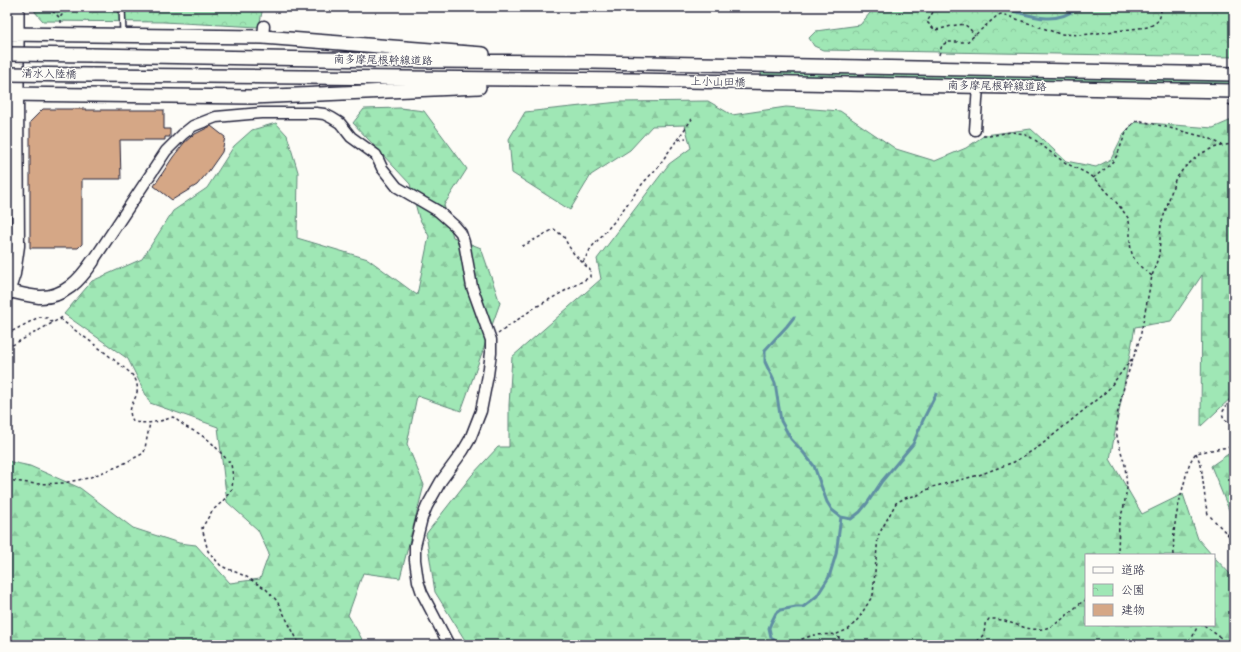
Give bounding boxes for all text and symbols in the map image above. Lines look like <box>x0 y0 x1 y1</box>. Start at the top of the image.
street label: 南多摩尾根幹線道路 <box>333 53 433 67</box>
street label: 清水入陸橋 <box>21 67 77 81</box>
street label: 上小山田橋 <box>690 75 746 89</box>
street label: 南多摩尾根幹線道路 <box>947 79 1047 93</box>
legend <box>1085 554 1215 626</box>
text: 道路 <box>1121 563 1145 577</box>
text: 公園 <box>1121 583 1145 597</box>
text: 建物 <box>1121 603 1145 617</box>

